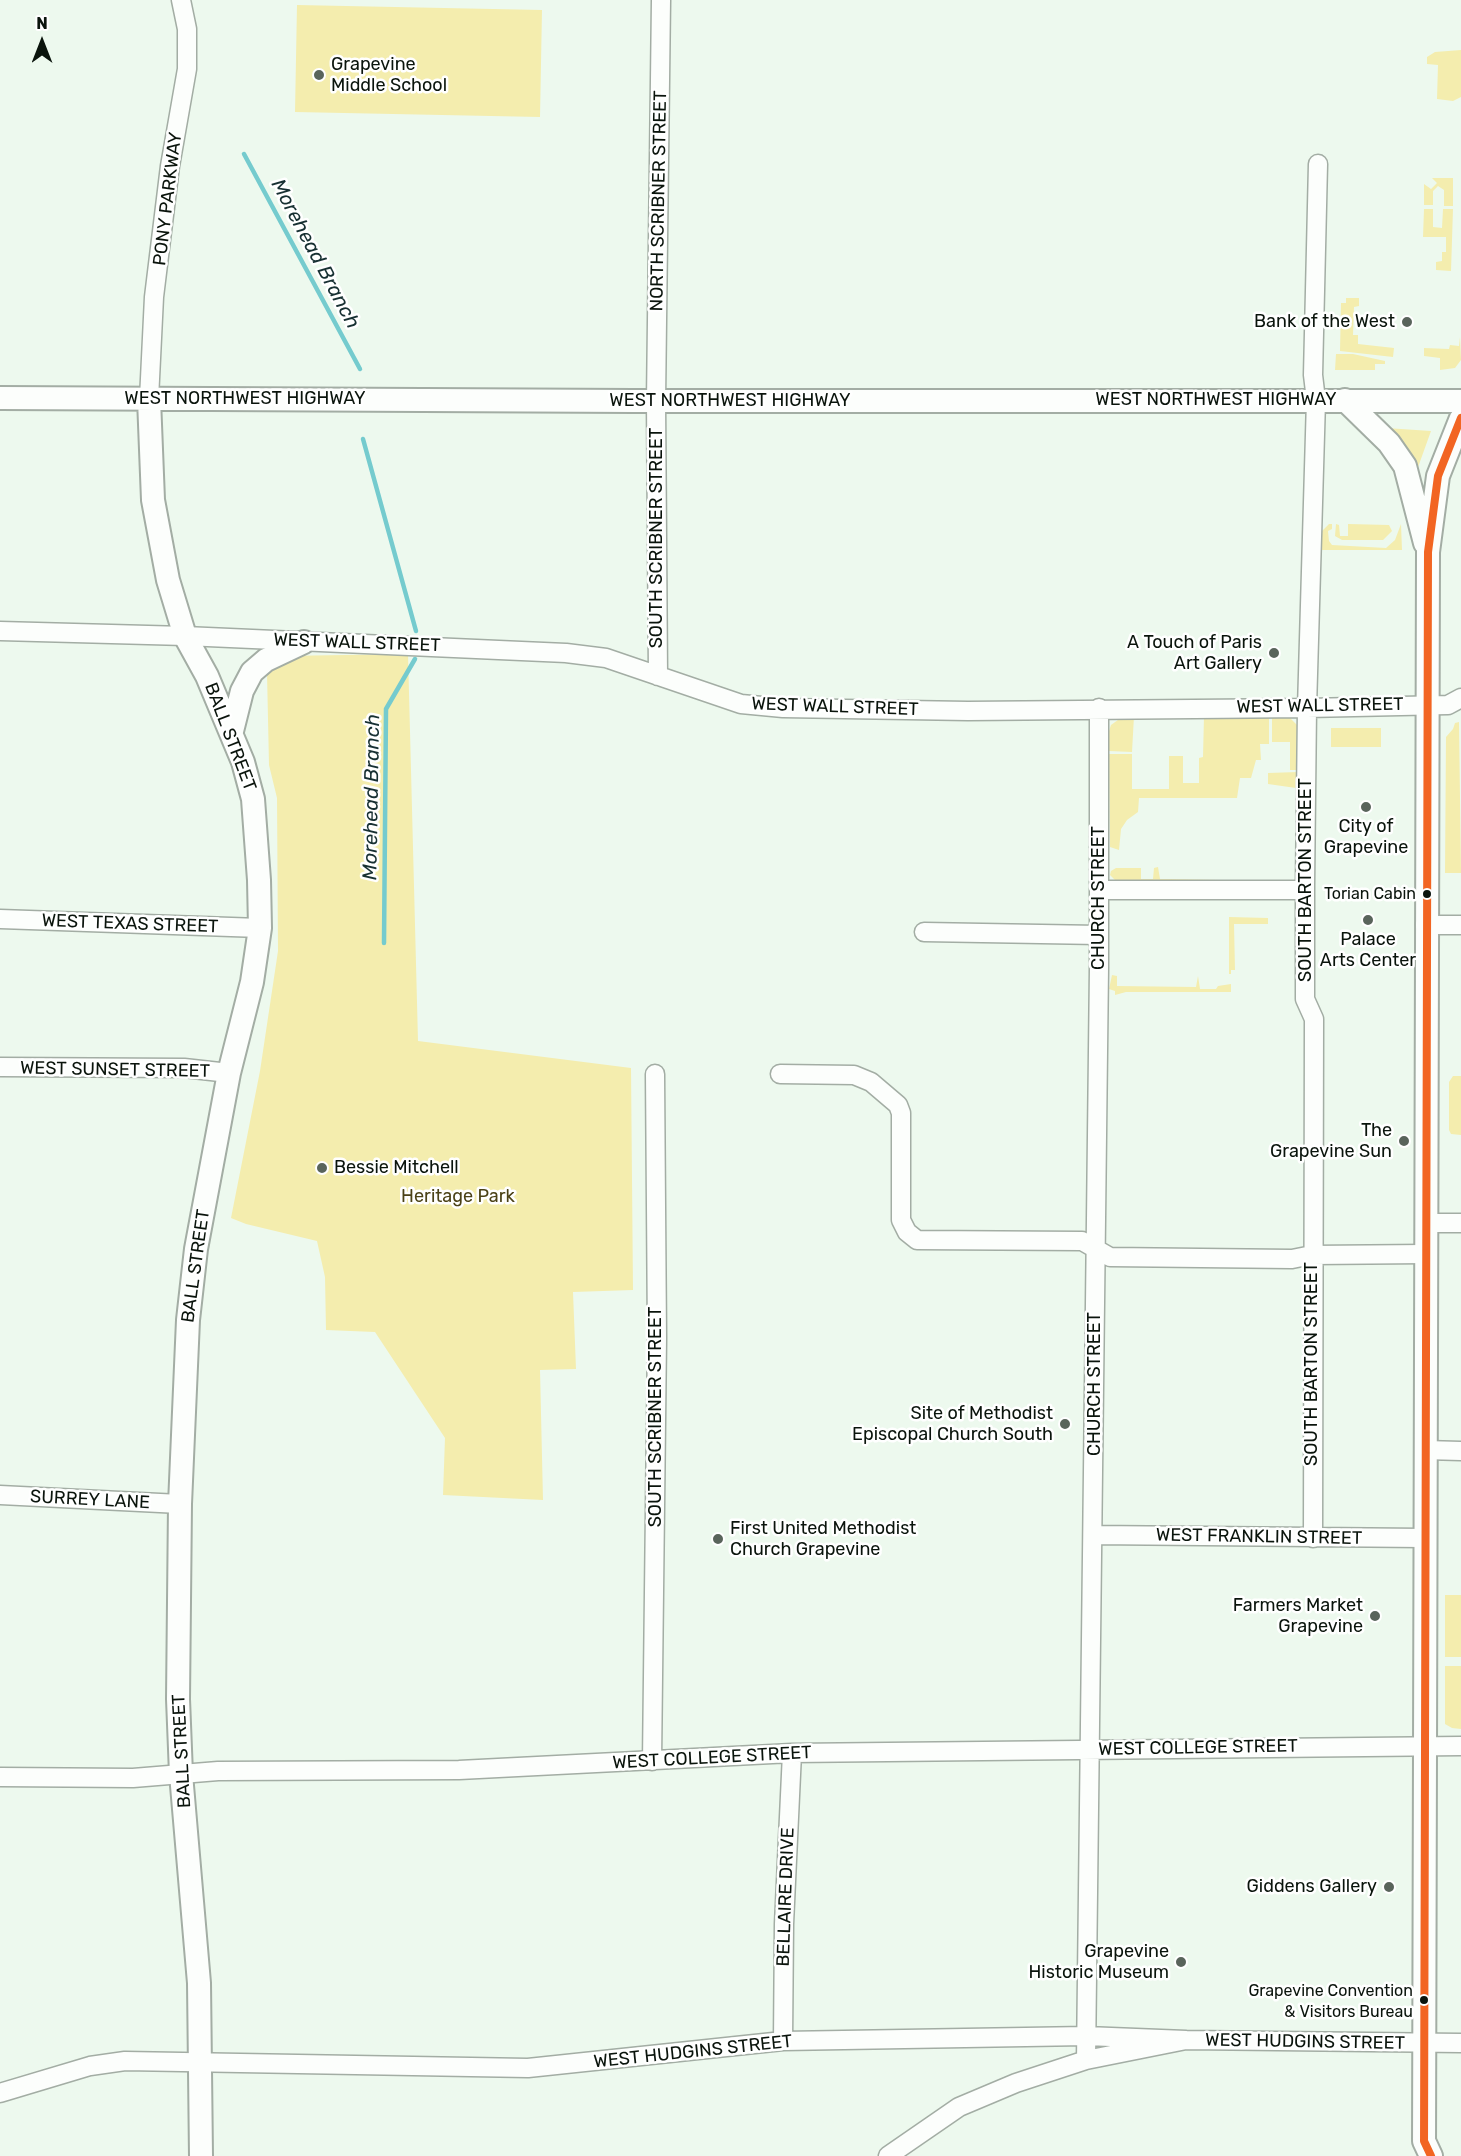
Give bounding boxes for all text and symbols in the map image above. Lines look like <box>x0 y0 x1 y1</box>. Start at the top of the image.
north arrow <box>12 12 72 72</box>
text: N <box>36 14 48 33</box>
place label: Grapevine Middle School <box>331 54 447 97</box>
marker: Grapevine Middle School <box>312 68 326 82</box>
street label: NORTH SCRIBNER STREET <box>646 90 672 312</box>
street label: PONY PARKWAY <box>149 131 187 267</box>
water label: Morehead Branch <box>265 175 365 333</box>
place label: Bank of the West <box>1254 311 1395 333</box>
marker: Bank of the West <box>1400 315 1414 329</box>
street label: WEST NORTHWEST HIGHWAY <box>124 388 366 410</box>
street label: WEST NORTHWEST HIGHWAY <box>1095 389 1337 411</box>
street label: WEST NORTHWEST HIGHWAY <box>609 390 851 412</box>
street label: SOUTH SCRIBNER STREET <box>646 428 668 648</box>
street label: WEST WALL STREET <box>273 629 441 657</box>
place label: A Touch of Paris Art Gallery <box>1127 632 1262 674</box>
marker: A Touch of Paris Art Gallery <box>1267 646 1281 660</box>
street label: BALL STREET <box>199 680 261 794</box>
street label: WEST WALL STREET <box>751 693 919 721</box>
street label: WEST WALL STREET <box>1236 694 1404 718</box>
water label: Morehead Branch <box>359 714 385 880</box>
street label: SOUTH BARTON STREET <box>1295 778 1317 982</box>
marker: City of Grapevine <box>1359 800 1373 814</box>
place label: City of Grapevine <box>1324 816 1408 858</box>
street label: CHURCH STREET <box>1088 826 1110 970</box>
place label: Torian Cabin <box>1324 884 1416 904</box>
marker: Torian Cabin <box>1421 888 1433 900</box>
street label: WEST TEXAS STREET <box>41 910 219 938</box>
marker: Palace Arts Center <box>1361 913 1375 927</box>
place label: Palace Arts Center <box>1320 929 1416 972</box>
street label: WEST SUNSET STREET <box>20 1058 210 1082</box>
place label: The Grapevine Sun <box>1270 1120 1392 1162</box>
marker: The Grapevine Sun <box>1397 1134 1411 1148</box>
place label: Bessie Mitchell <box>334 1157 459 1179</box>
marker: Bessie Mitchell <box>315 1161 329 1175</box>
park label: Heritage Park <box>401 1186 515 1208</box>
street label: BALL STREET <box>177 1208 215 1324</box>
street label: SOUTH BARTON STREET <box>1301 1262 1323 1466</box>
street label: SOUTH SCRIBNER STREET <box>645 1307 667 1527</box>
street label: CHURCH STREET <box>1084 1312 1106 1456</box>
place label: Site of Methodist Episcopal Church South <box>852 1403 1053 1446</box>
marker: Site of Methodist Episcopal Church South <box>1058 1417 1072 1431</box>
street label: SURREY LANE <box>30 1486 150 1514</box>
place label: First United Methodist Church Grapevine <box>730 1518 916 1561</box>
street label: WEST FRANKLIN STREET <box>1156 1524 1362 1550</box>
marker: First United Methodist Church Grapevine <box>711 1532 725 1546</box>
place label: Farmers Market Grapevine <box>1233 1595 1363 1638</box>
marker: Farmers Market Grapevine <box>1368 1609 1382 1623</box>
street label: BALL STREET <box>168 1693 196 1809</box>
street label: WEST COLLEGE STREET <box>1098 1735 1298 1761</box>
street label: WEST COLLEGE STREET <box>612 1742 812 1774</box>
street label: BELLAIRE DRIVE <box>773 1827 799 1967</box>
place label: Giddens Gallery <box>1247 1876 1377 1898</box>
marker: Giddens Gallery <box>1382 1880 1396 1894</box>
place label: Grapevine Historic Museum <box>1028 1941 1169 1984</box>
marker: Grapevine Historic Museum <box>1174 1955 1188 1969</box>
place label: Grapevine Convention & Visitors Bureau <box>1248 1981 1413 2019</box>
marker: Grapevine Convention & Visitors Bureau <box>1418 1994 1430 2006</box>
street label: WEST HUDGINS STREET <box>1205 2029 1405 2055</box>
street label: WEST HUDGINS STREET <box>592 2031 794 2073</box>

